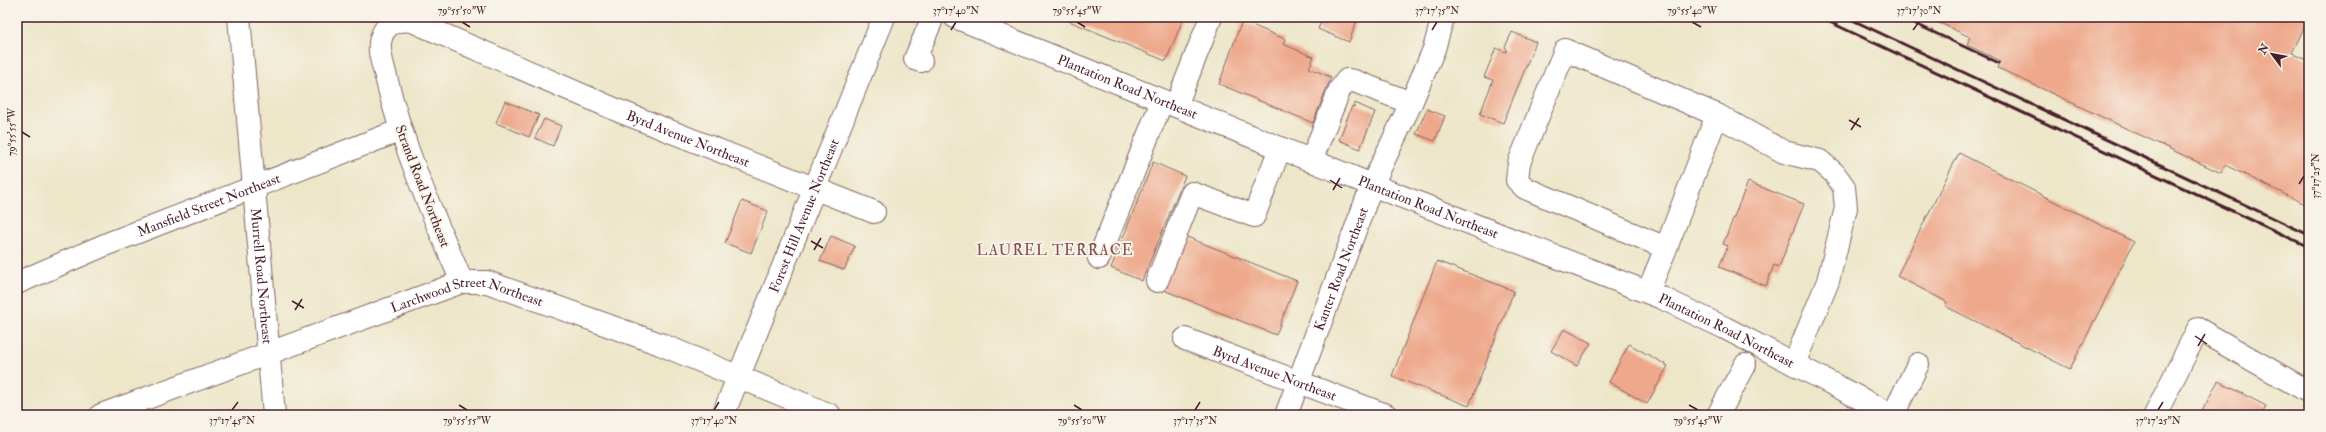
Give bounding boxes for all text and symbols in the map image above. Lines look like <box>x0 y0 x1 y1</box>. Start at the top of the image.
text: 79°55'50"W <box>438 5 487 17</box>
text: 37°17'40"N <box>933 5 979 17</box>
text: 79°55'45"W <box>1053 5 1102 17</box>
text: 37°17'35"N <box>1415 5 1459 17</box>
text: 79°55'40"W <box>1667 5 1718 17</box>
text: 37°17'30"N <box>1897 5 1942 17</box>
north arrow <box>2252 34 2292 74</box>
text: N <box>2255 40 2273 57</box>
street label: Plantation Road Northeast <box>1055 51 1200 123</box>
text: 79°55'55"W <box>6 107 18 156</box>
street label: Byrd Avenue Northeast <box>624 107 752 171</box>
street label: Strand Road Northeast <box>391 123 454 250</box>
street label: Forest Hill Avenue Northeast <box>765 136 843 295</box>
text: 37°17'25"N <box>2310 153 2322 199</box>
street label: Mansfield Street Northeast <box>135 170 283 240</box>
street label: Plantation Road Northeast <box>1355 172 1501 243</box>
street label: Kanter Road Northeast <box>1310 205 1372 333</box>
street label: Murrell Road Northeast <box>247 207 276 345</box>
district label: LAUREL TERRACE <box>977 241 1133 260</box>
street label: Larchwood Street Northeast <box>388 274 546 317</box>
street label: Plantation Road Northeast <box>1656 290 1797 372</box>
street label: Byrd Avenue Northeast <box>1210 342 1339 405</box>
text: 37°17'45"N <box>209 415 255 427</box>
text: 79°55'55"W <box>443 415 492 427</box>
text: 37°17'40"N <box>691 415 737 427</box>
text: 79°55'50"W <box>1058 415 1107 427</box>
text: 37°17'35"N <box>1173 415 1217 427</box>
text: 79°55'45"W <box>1674 415 1723 427</box>
text: 37°17'25"N <box>2135 415 2181 427</box>

